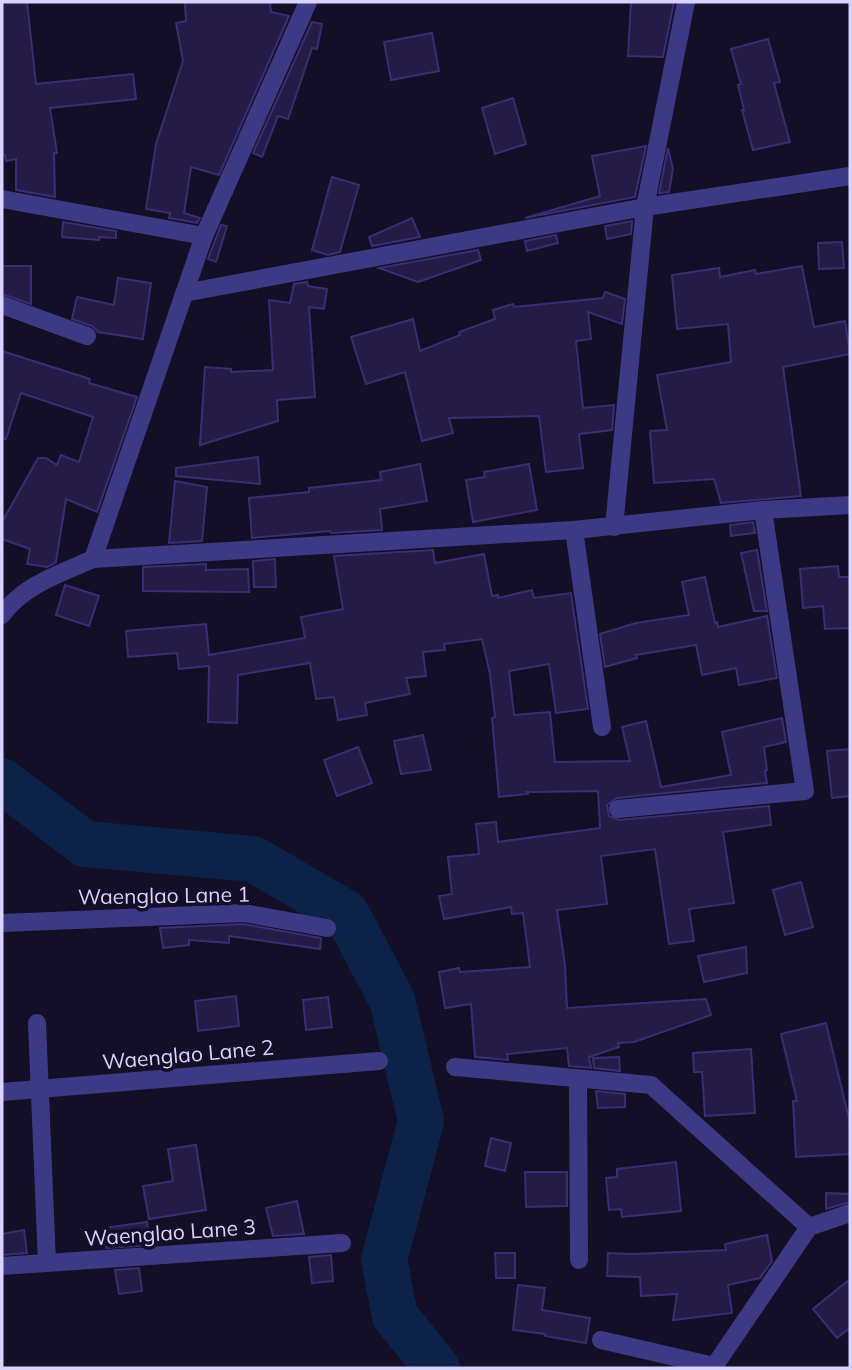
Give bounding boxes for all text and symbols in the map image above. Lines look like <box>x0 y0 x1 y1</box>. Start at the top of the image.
street label: Waenglao Lane 1 <box>78 881 250 909</box>
street label: Waenglao Lane 2 <box>101 1034 275 1074</box>
street label: Waenglao Lane 3 <box>83 1213 257 1251</box>

